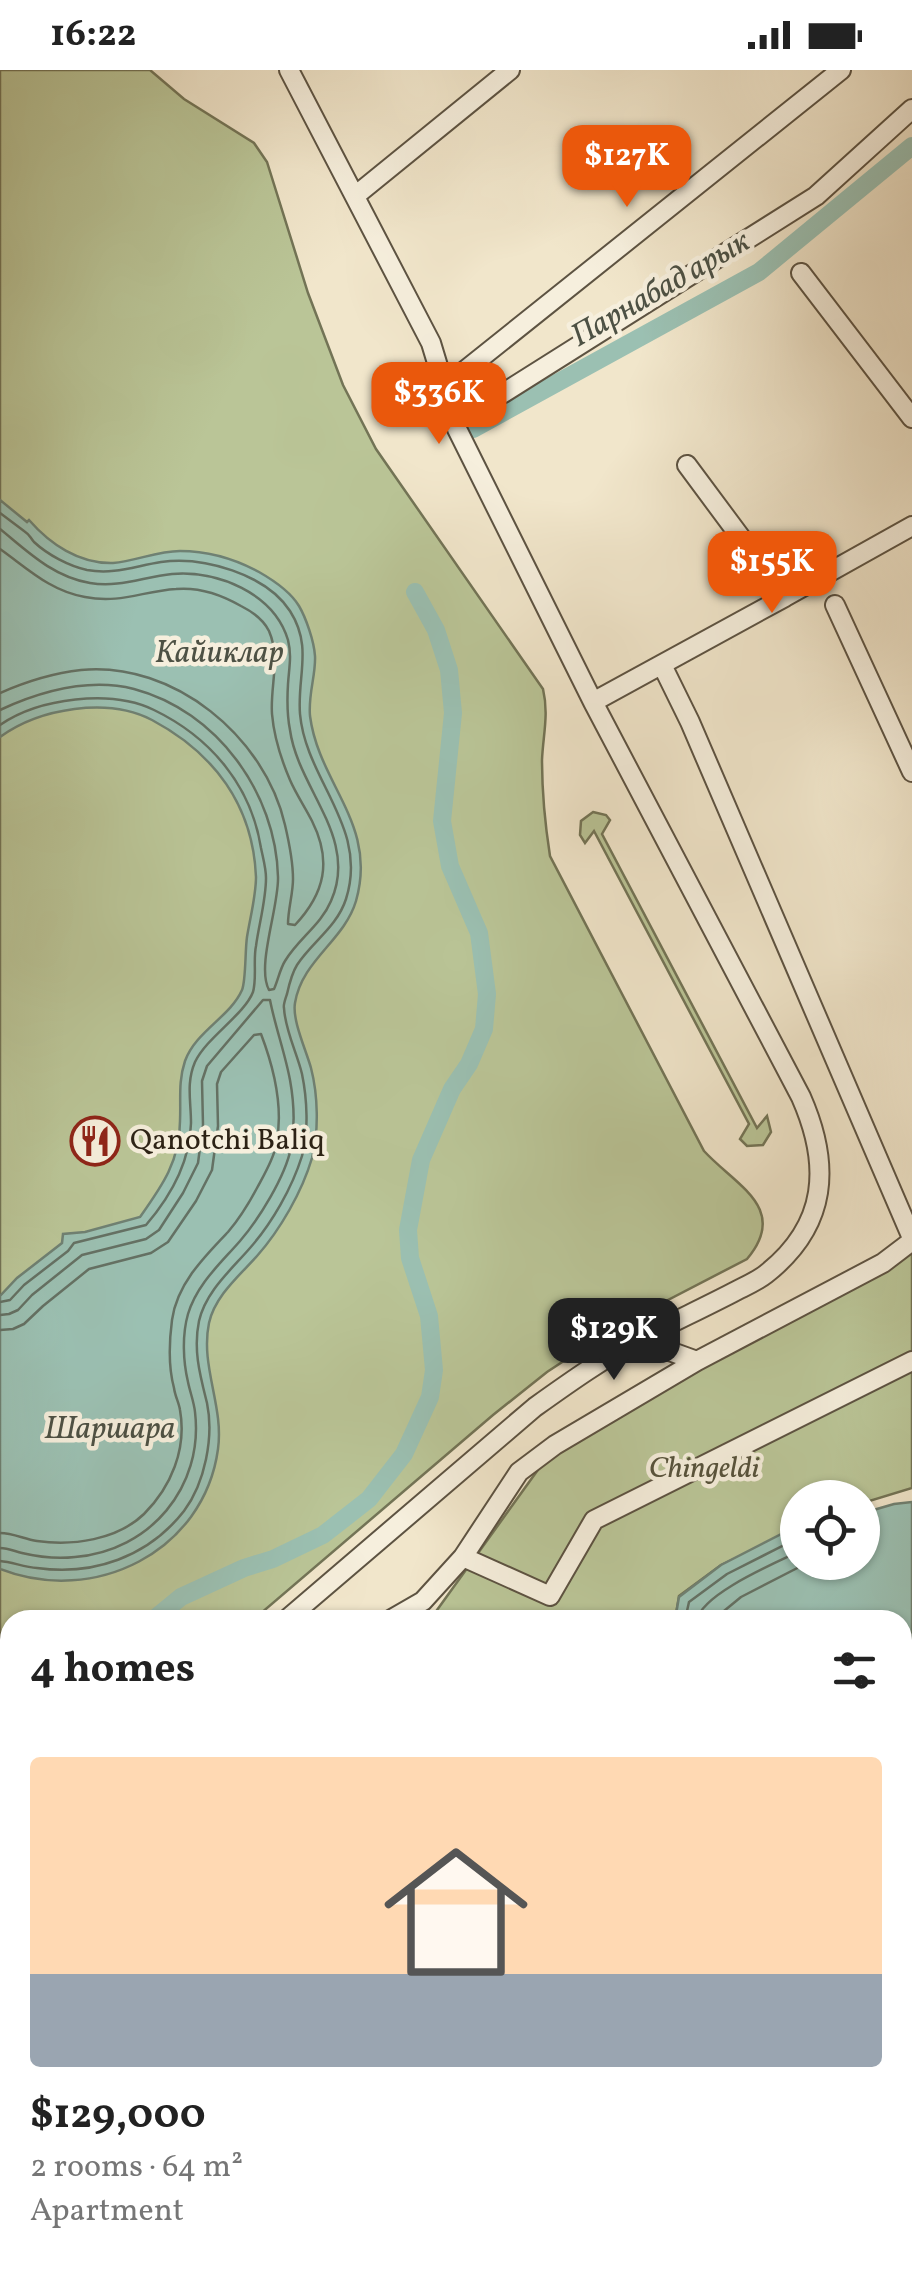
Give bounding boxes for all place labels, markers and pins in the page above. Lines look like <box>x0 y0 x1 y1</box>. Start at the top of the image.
pin: $127K <box>557 125 697 210</box>
pin: $336K <box>369 362 509 447</box>
pin: $155K <box>702 531 842 616</box>
restaurant icon: Qanotchi Baliq <box>69 1115 121 1167</box>
place label: Qanotchi Baliq <box>130 1120 325 1162</box>
pin: $129K <box>544 1298 684 1383</box>

